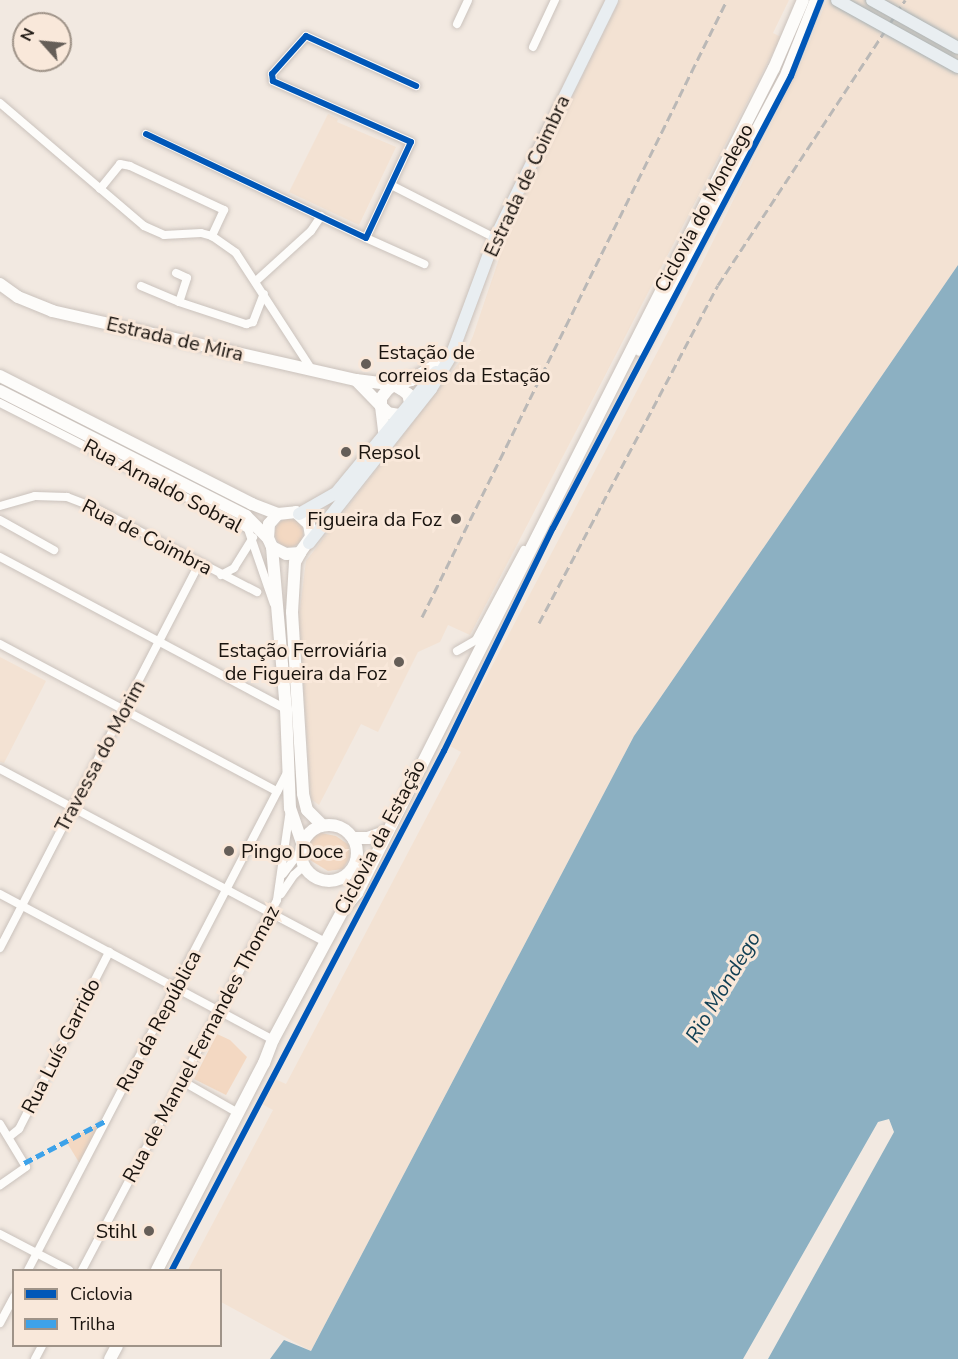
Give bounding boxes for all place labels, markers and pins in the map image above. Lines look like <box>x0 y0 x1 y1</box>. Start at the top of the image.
place label: Estação de correios da Estação <box>378 340 550 387</box>
marker: Estação de correios da Estação <box>359 357 373 371</box>
place label: Repsol <box>358 440 420 464</box>
marker: Repsol <box>339 445 353 459</box>
place label: Figueira da Foz <box>307 507 442 531</box>
marker: Figueira da Foz <box>447 510 465 528</box>
place label: Estação Ferroviária de Figueira da Foz <box>218 638 387 685</box>
marker: Estação Ferroviária de Figueira da Foz <box>392 655 406 669</box>
place label: Pingo Doce <box>241 839 343 863</box>
marker: Pingo Doce <box>222 844 236 858</box>
place label: Stihl <box>96 1219 137 1243</box>
marker: Stihl <box>142 1224 156 1238</box>

